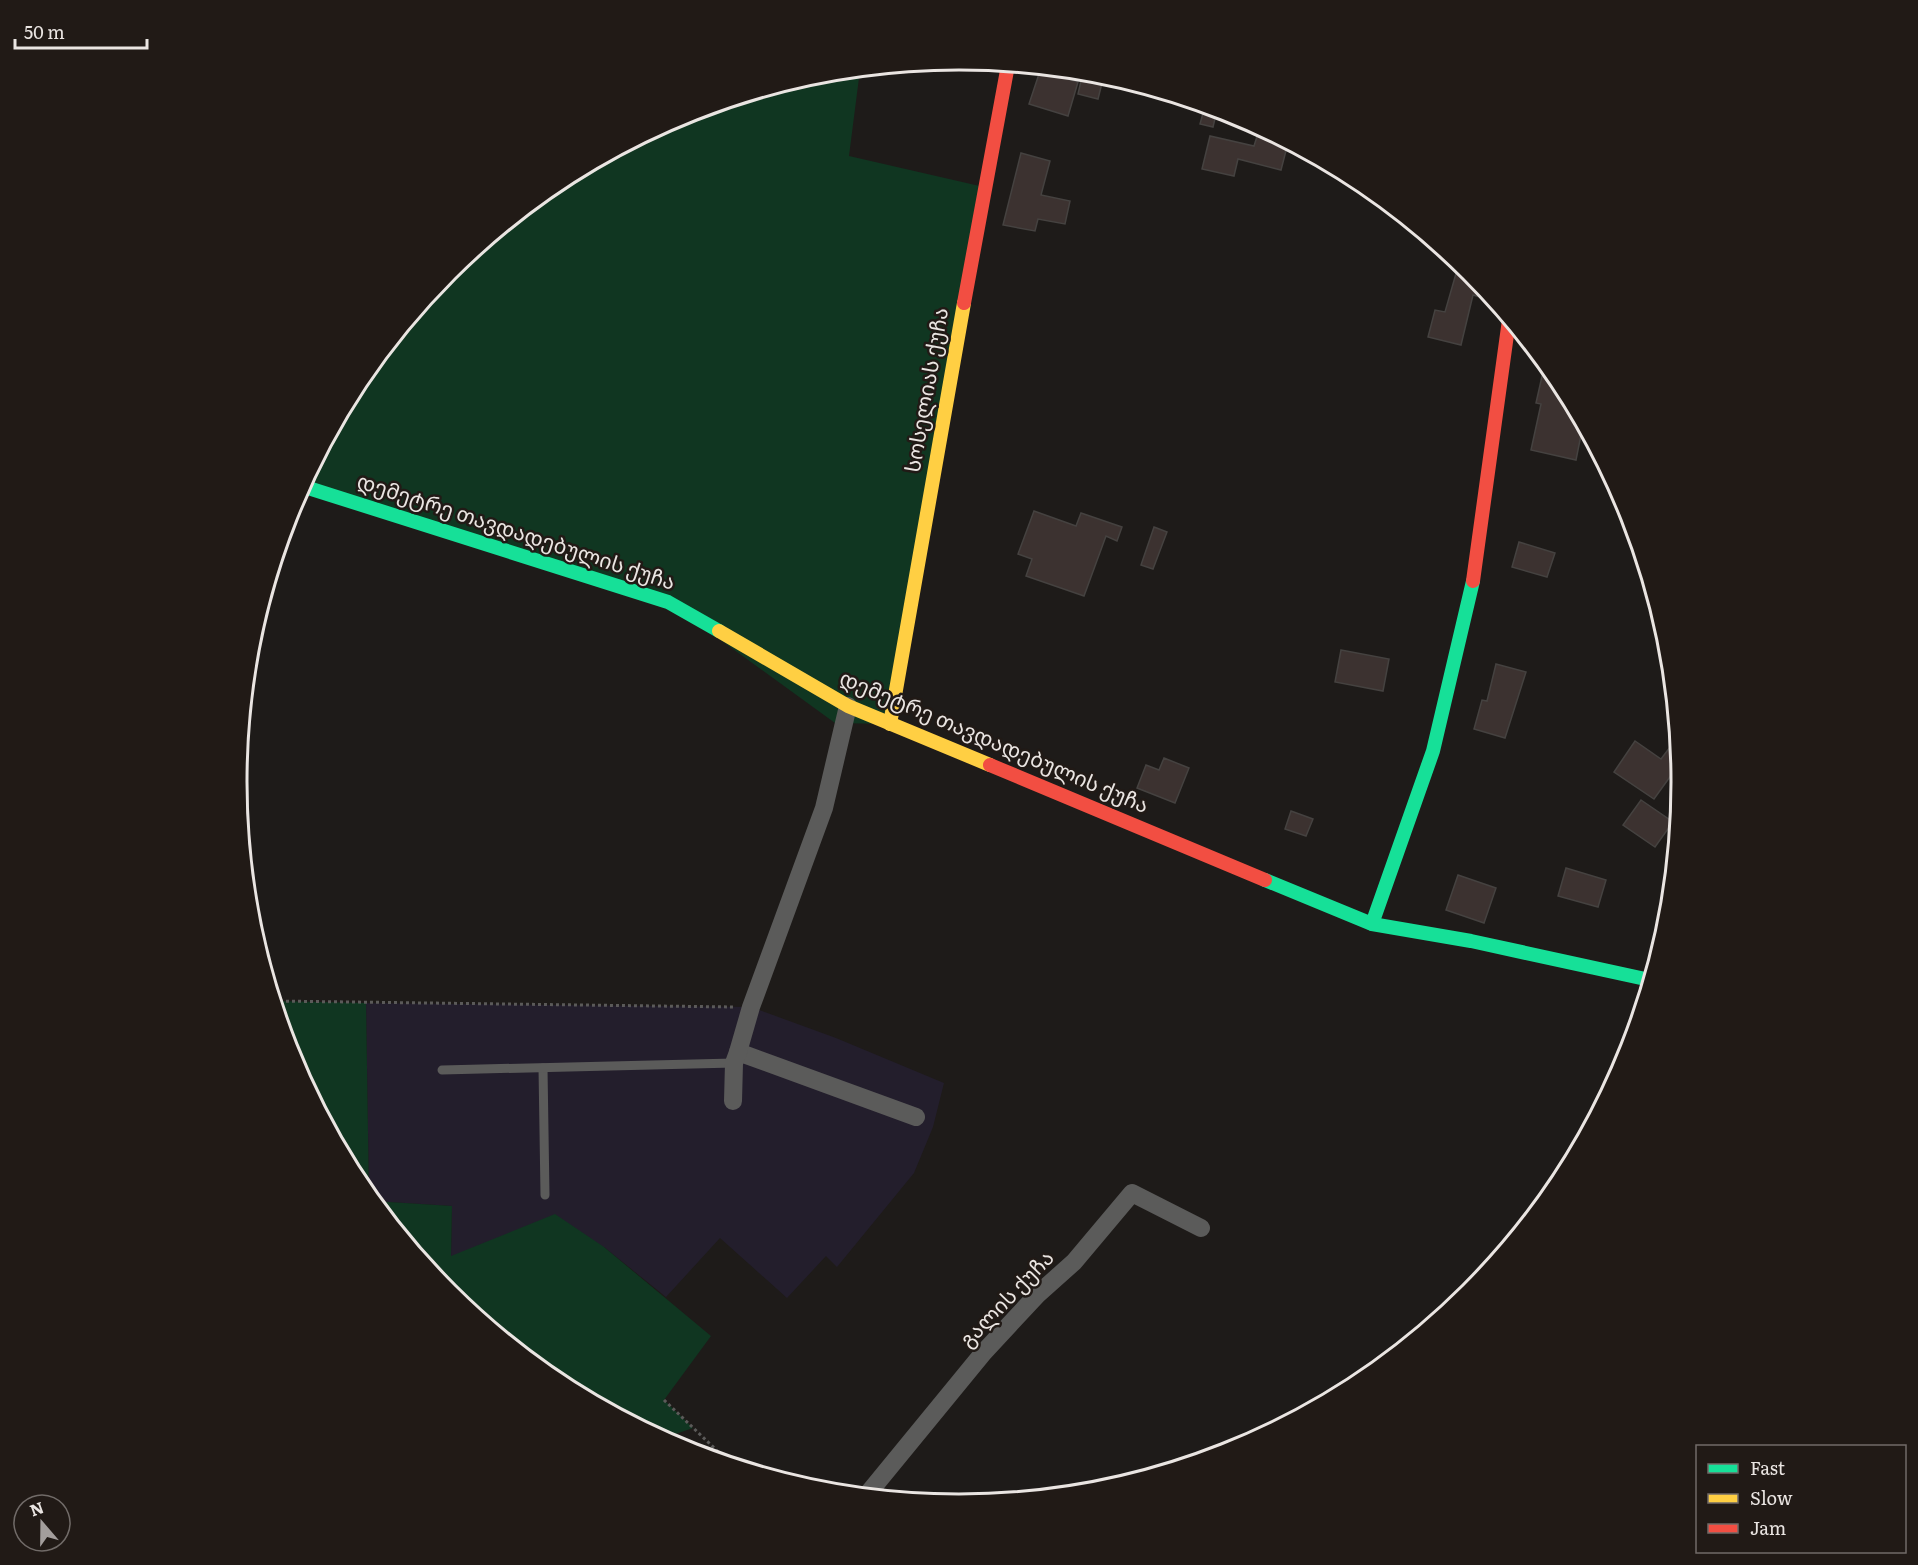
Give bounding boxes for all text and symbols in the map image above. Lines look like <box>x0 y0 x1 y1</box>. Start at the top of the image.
scale bar <box>15 12 147 50</box>
text: 50 m <box>24 18 65 45</box>
street label: სოსელიას ქუჩა <box>895 305 954 474</box>
street label: დემეტრე თავდადებულის ქუჩა <box>354 463 680 596</box>
street label: დემეტრე თავდადებულის ქუჩა <box>836 660 1154 819</box>
street label: გალის ქუჩა <box>951 1242 1060 1353</box>
legend <box>1696 1445 1906 1553</box>
text: Fast <box>1750 1454 1786 1481</box>
text: Slow <box>1750 1484 1793 1511</box>
north arrow <box>12 1493 72 1553</box>
text: N <box>26 1494 47 1522</box>
text: Jam <box>1750 1514 1786 1541</box>

